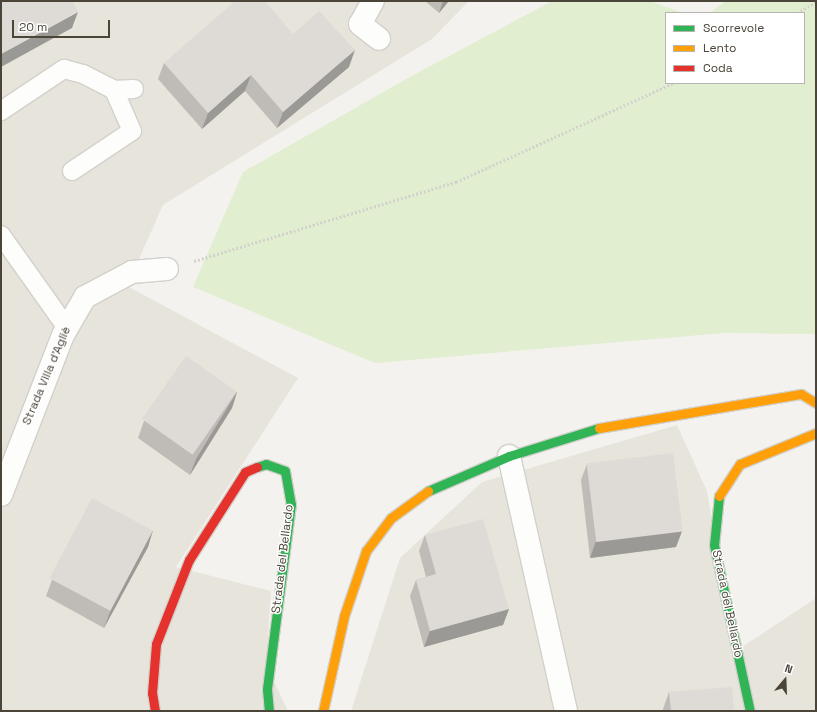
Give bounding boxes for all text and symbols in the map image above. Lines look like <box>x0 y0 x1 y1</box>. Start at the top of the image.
scale bar <box>14 12 112 38</box>
legend <box>665 12 805 84</box>
text: 20 m <box>19 19 47 35</box>
text: Scorrevole <box>703 20 764 36</box>
text: Lento <box>703 40 737 56</box>
text: Coda <box>703 60 733 76</box>
street label: Strada Villa d'Agliè <box>20 324 74 428</box>
street label: Strada del Bellardo <box>269 504 297 614</box>
street label: Strada del Bellardo <box>709 549 745 659</box>
north arrow <box>765 660 805 700</box>
text: N <box>783 661 795 676</box>

